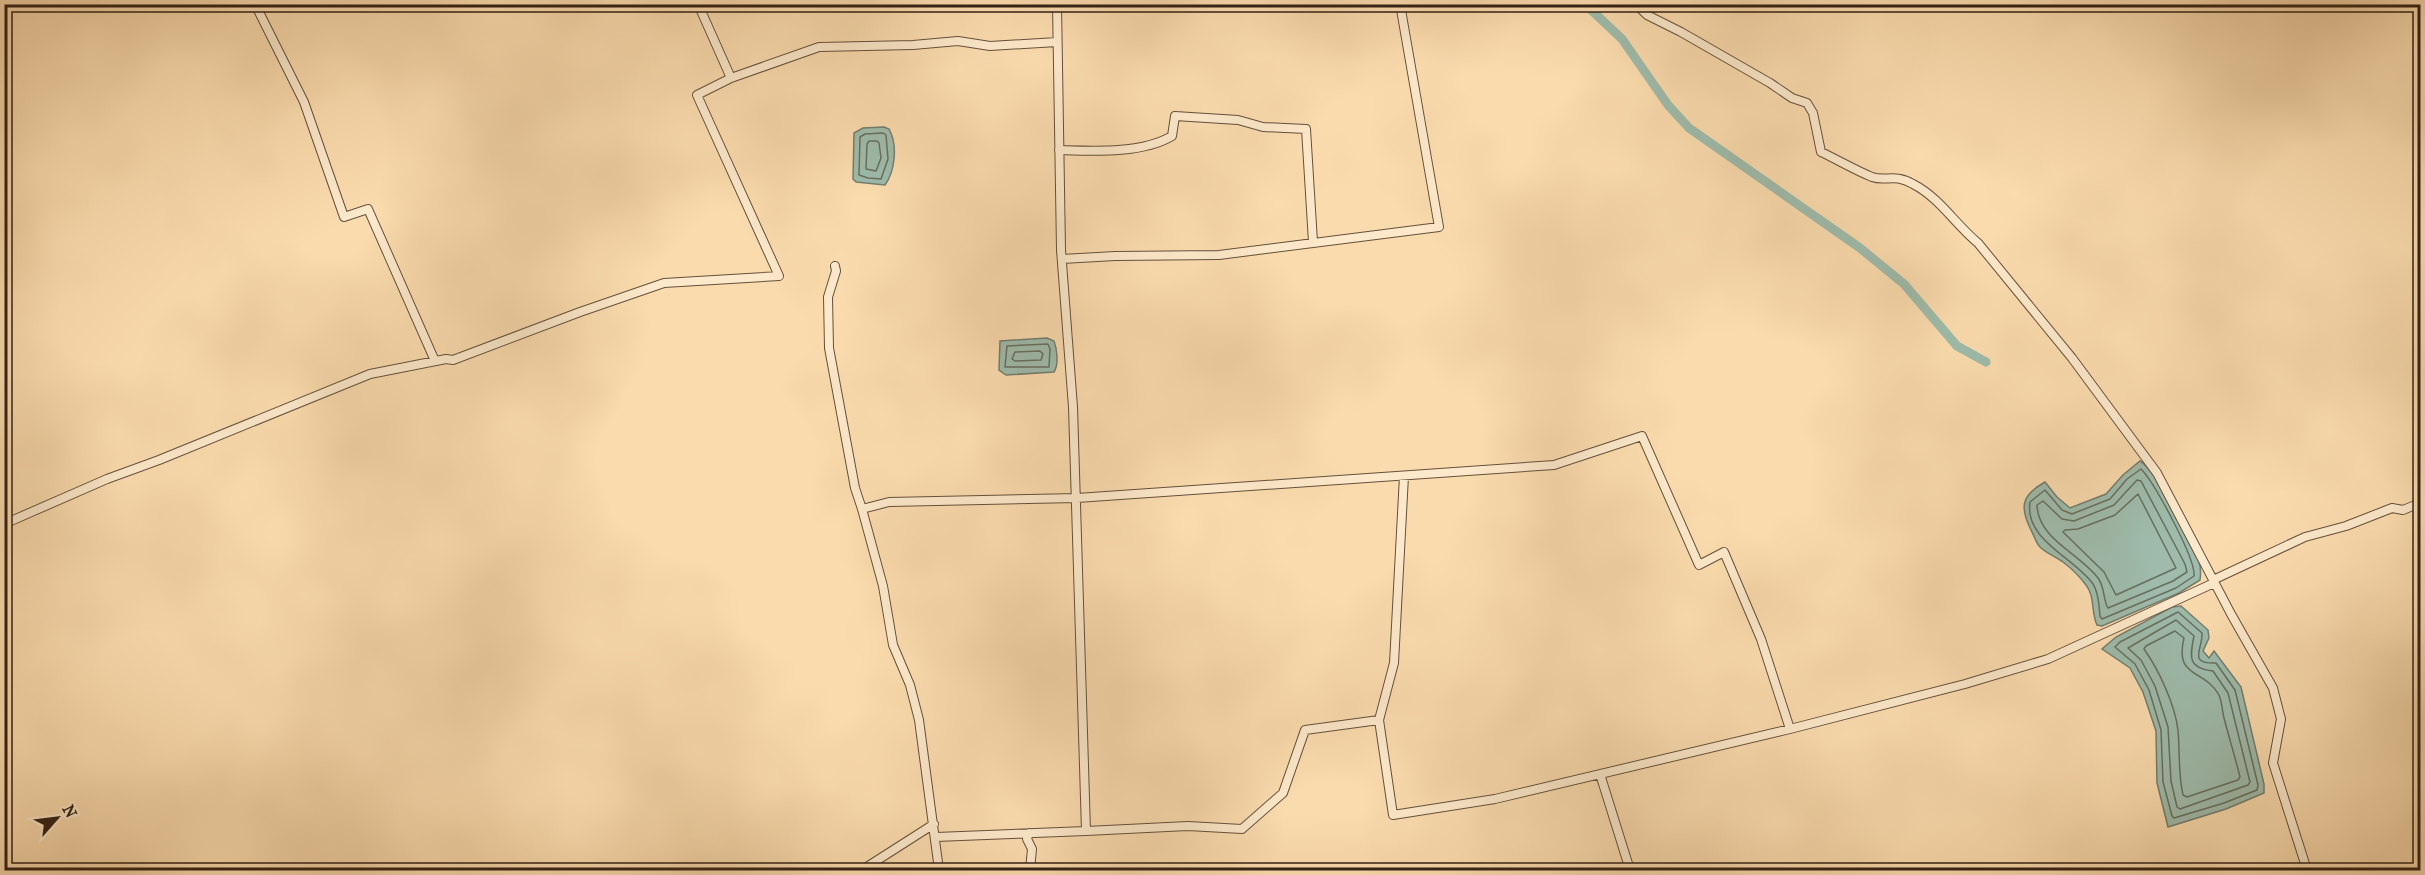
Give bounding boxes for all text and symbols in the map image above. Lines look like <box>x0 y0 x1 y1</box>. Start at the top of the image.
north arrow <box>27 788 87 848</box>
text: N <box>59 801 81 822</box>

